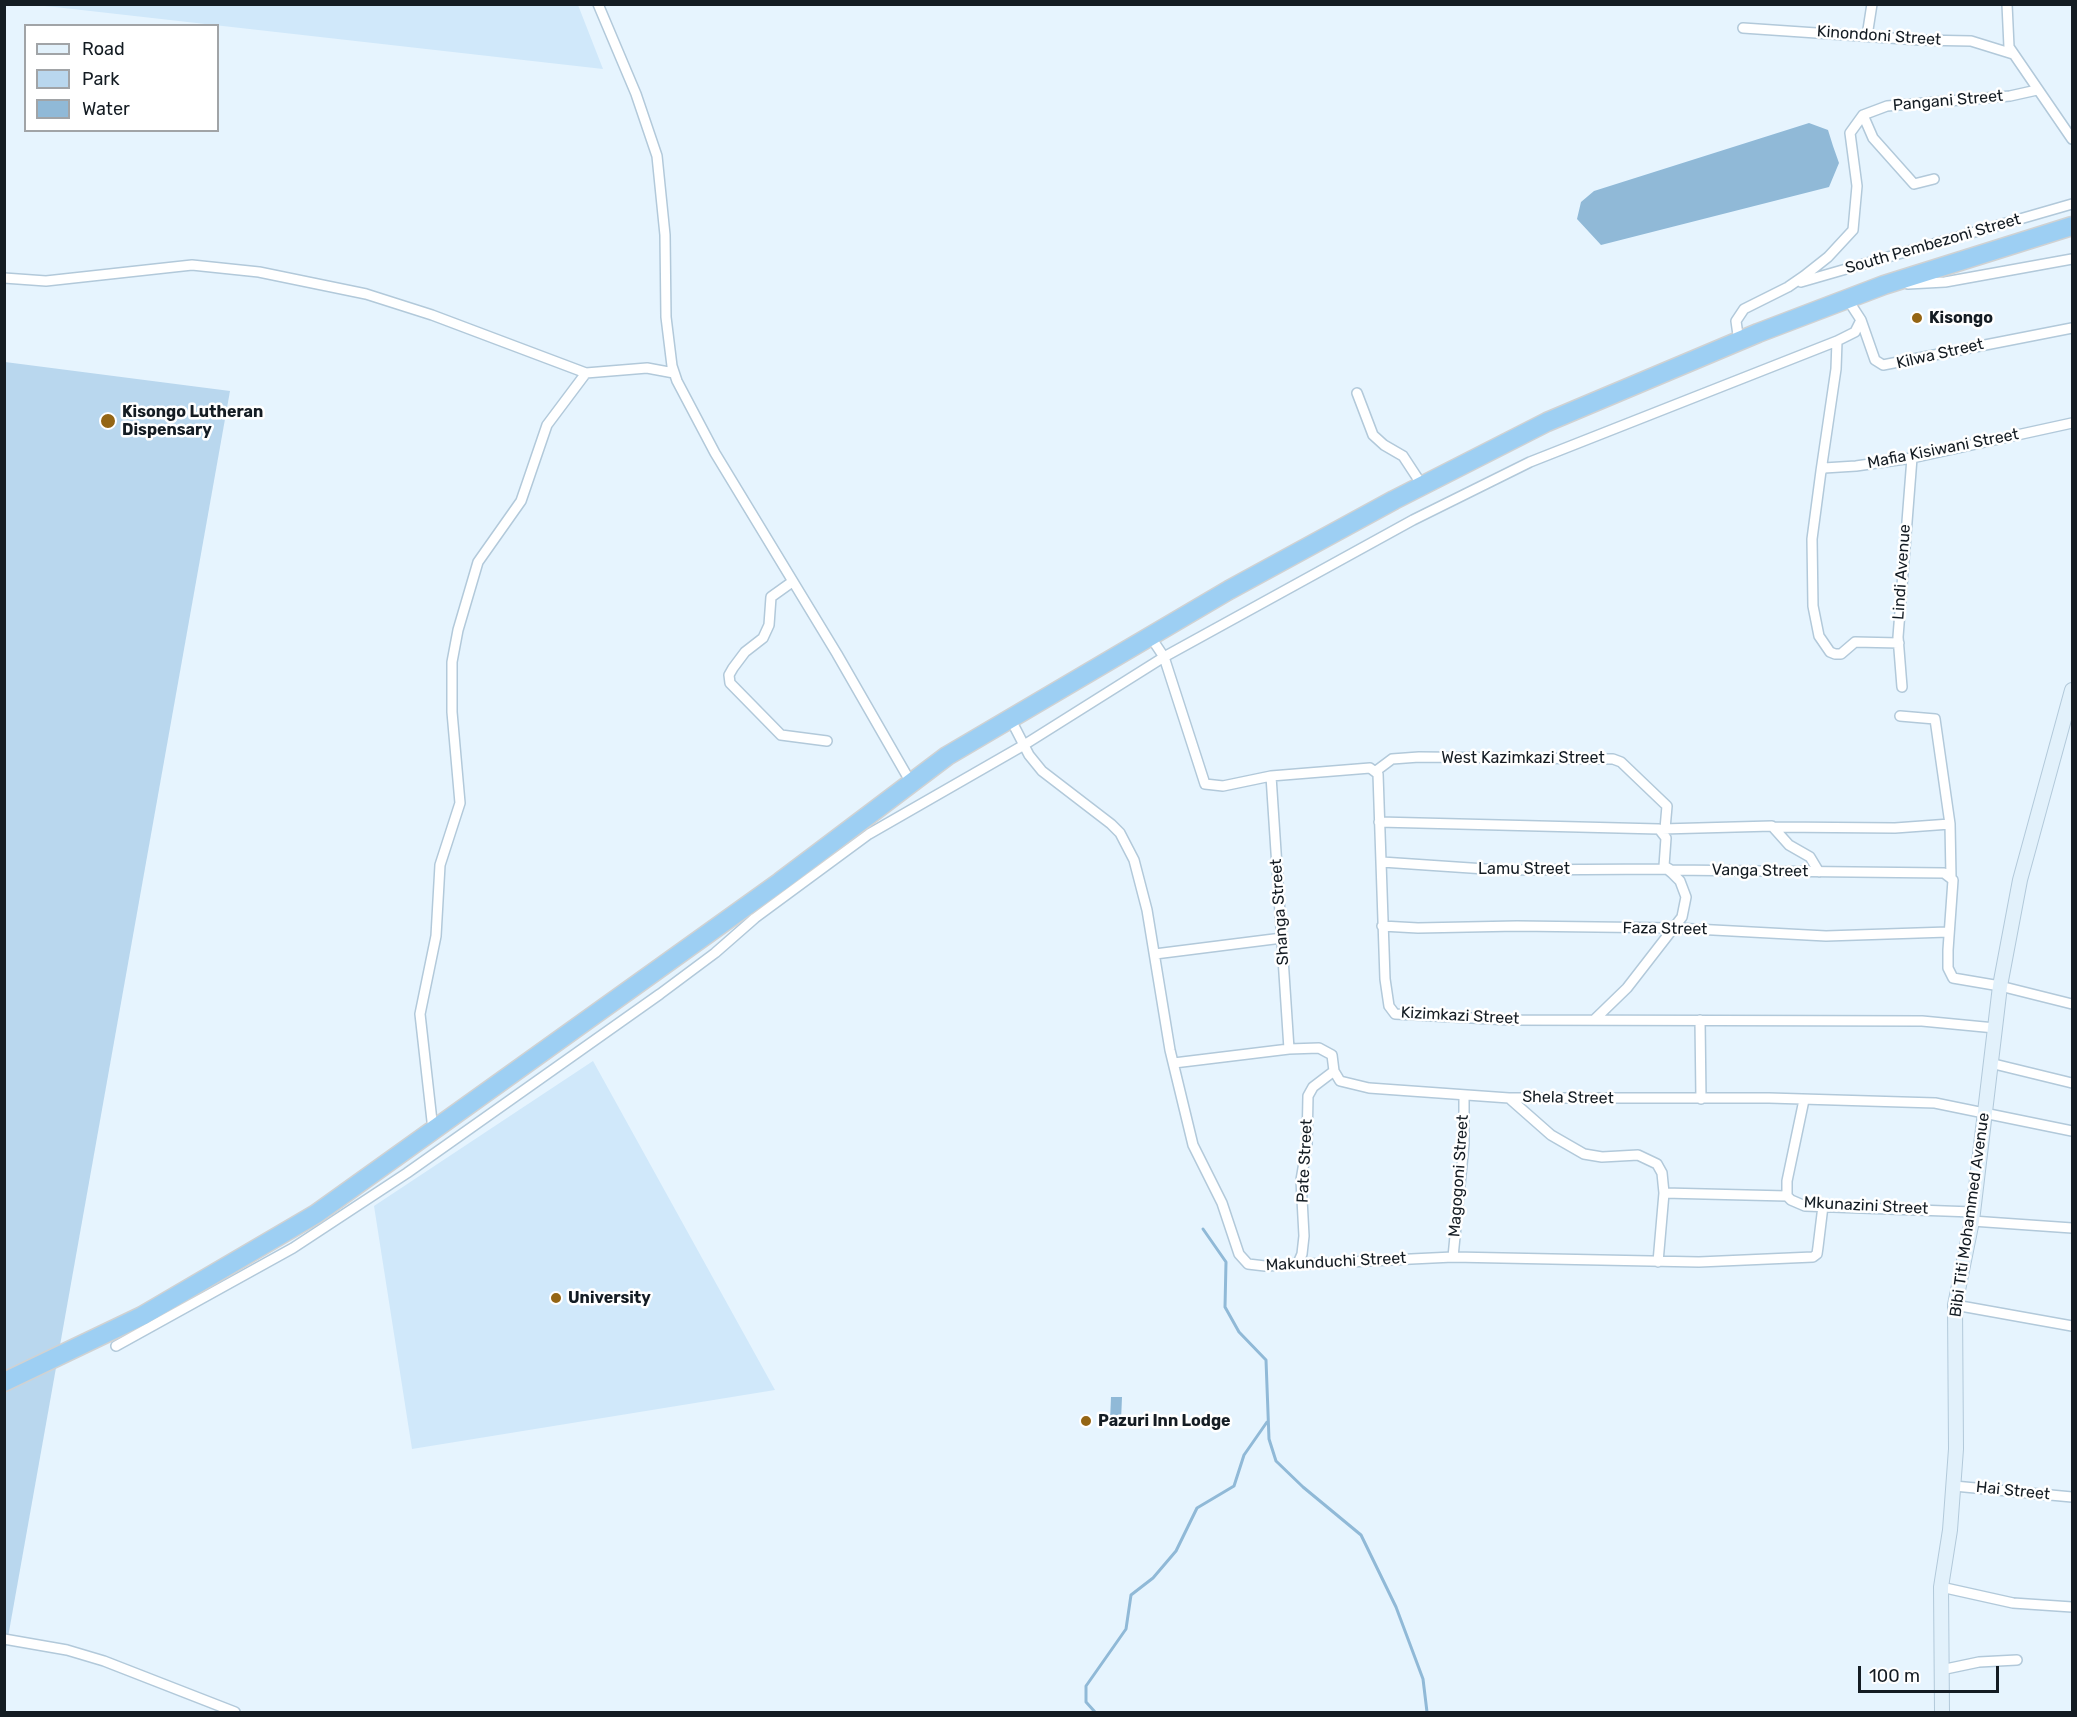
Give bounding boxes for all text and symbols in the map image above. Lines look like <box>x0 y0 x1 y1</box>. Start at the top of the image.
street label: Kinondoni Street <box>1816 22 1942 50</box>
legend <box>24 24 219 132</box>
text: Road <box>82 38 125 60</box>
text: Park <box>82 68 119 90</box>
street label: Pangani Street <box>1892 87 2004 115</box>
text: Water <box>82 98 130 120</box>
street label: South Pembezoni Street <box>1843 210 2023 278</box>
place label: Kisongo <box>1929 308 1993 328</box>
marker: Kisongo <box>1910 311 1924 325</box>
street label: Kilwa Street <box>1894 335 1986 373</box>
place label: Kisongo Lutheran Dispensary <box>122 402 263 440</box>
marker: Kisongo Lutheran Dispensary <box>99 412 117 430</box>
street label: Mafia Kisiwani Street <box>1866 425 2020 473</box>
street label: Lindi Avenue <box>1889 523 1915 621</box>
street label: West Kazimkazi Street <box>1441 748 1605 768</box>
street label: Shanga Street <box>1267 858 1293 966</box>
street label: Lamu Street <box>1478 859 1570 879</box>
street label: Vanga Street <box>1712 861 1808 881</box>
street label: Faza Street <box>1622 919 1708 939</box>
street label: Kizimkazi Street <box>1400 1003 1520 1029</box>
street label: Shela Street <box>1522 1088 1614 1108</box>
street label: Bibi Titi Mohammed Avenue <box>1946 1111 1994 1319</box>
street label: Magogoni Street <box>1445 1114 1473 1238</box>
street label: Pate Street <box>1293 1118 1317 1204</box>
street label: Mkunazini Street <box>1803 1193 1929 1219</box>
street label: Makunduchi Street <box>1265 1249 1407 1275</box>
place label: University <box>568 1288 651 1308</box>
marker: University <box>549 1291 563 1305</box>
place label: Pazuri Inn Lodge <box>1098 1411 1231 1431</box>
marker: Pazuri Inn Lodge <box>1079 1414 1093 1428</box>
street label: Hai Street <box>1975 1478 2051 1504</box>
scale bar <box>1861 1654 2002 1692</box>
text: 100 m <box>1869 1665 1920 1687</box>

